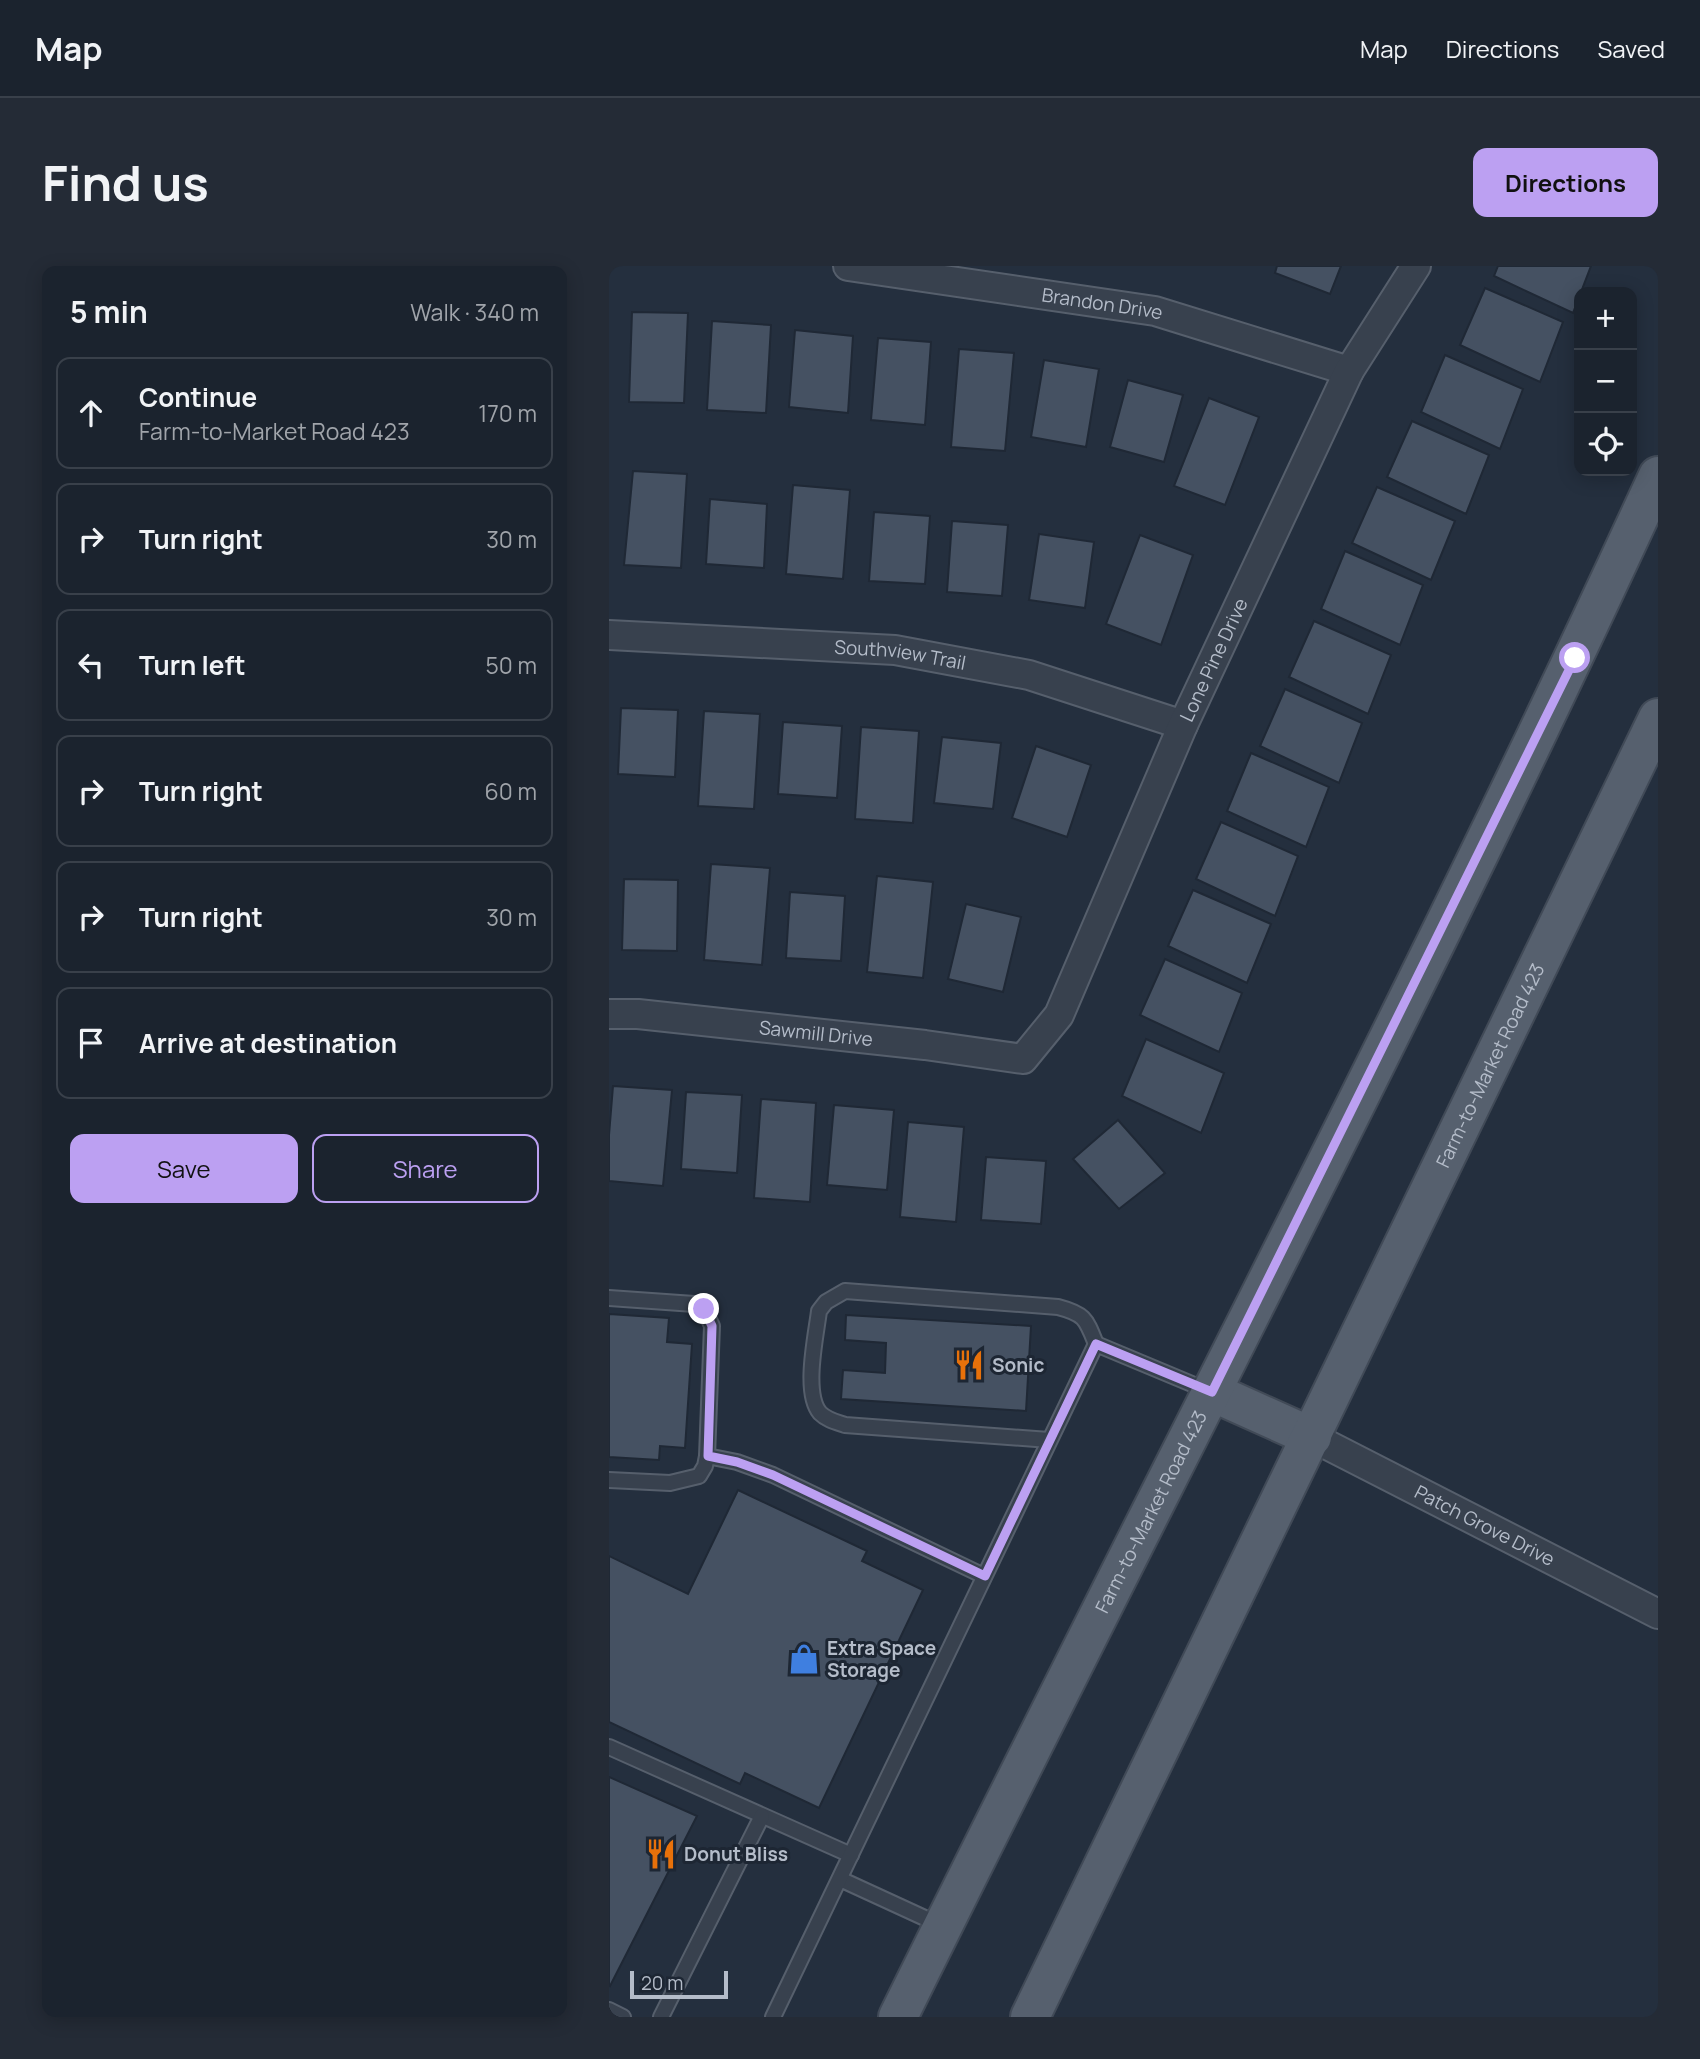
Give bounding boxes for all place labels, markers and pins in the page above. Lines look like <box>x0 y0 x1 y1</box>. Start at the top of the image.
restaurant icon: Sonic <box>952 1348 986 1382</box>
place label: Sonic <box>992 1352 1044 1378</box>
place label: Extra Space Storage <box>827 1635 936 1683</box>
shop icon: Extra Space Storage <box>787 1642 821 1676</box>
restaurant icon: Donut Bliss <box>644 1837 678 1871</box>
place label: Donut Bliss <box>684 1841 788 1867</box>

